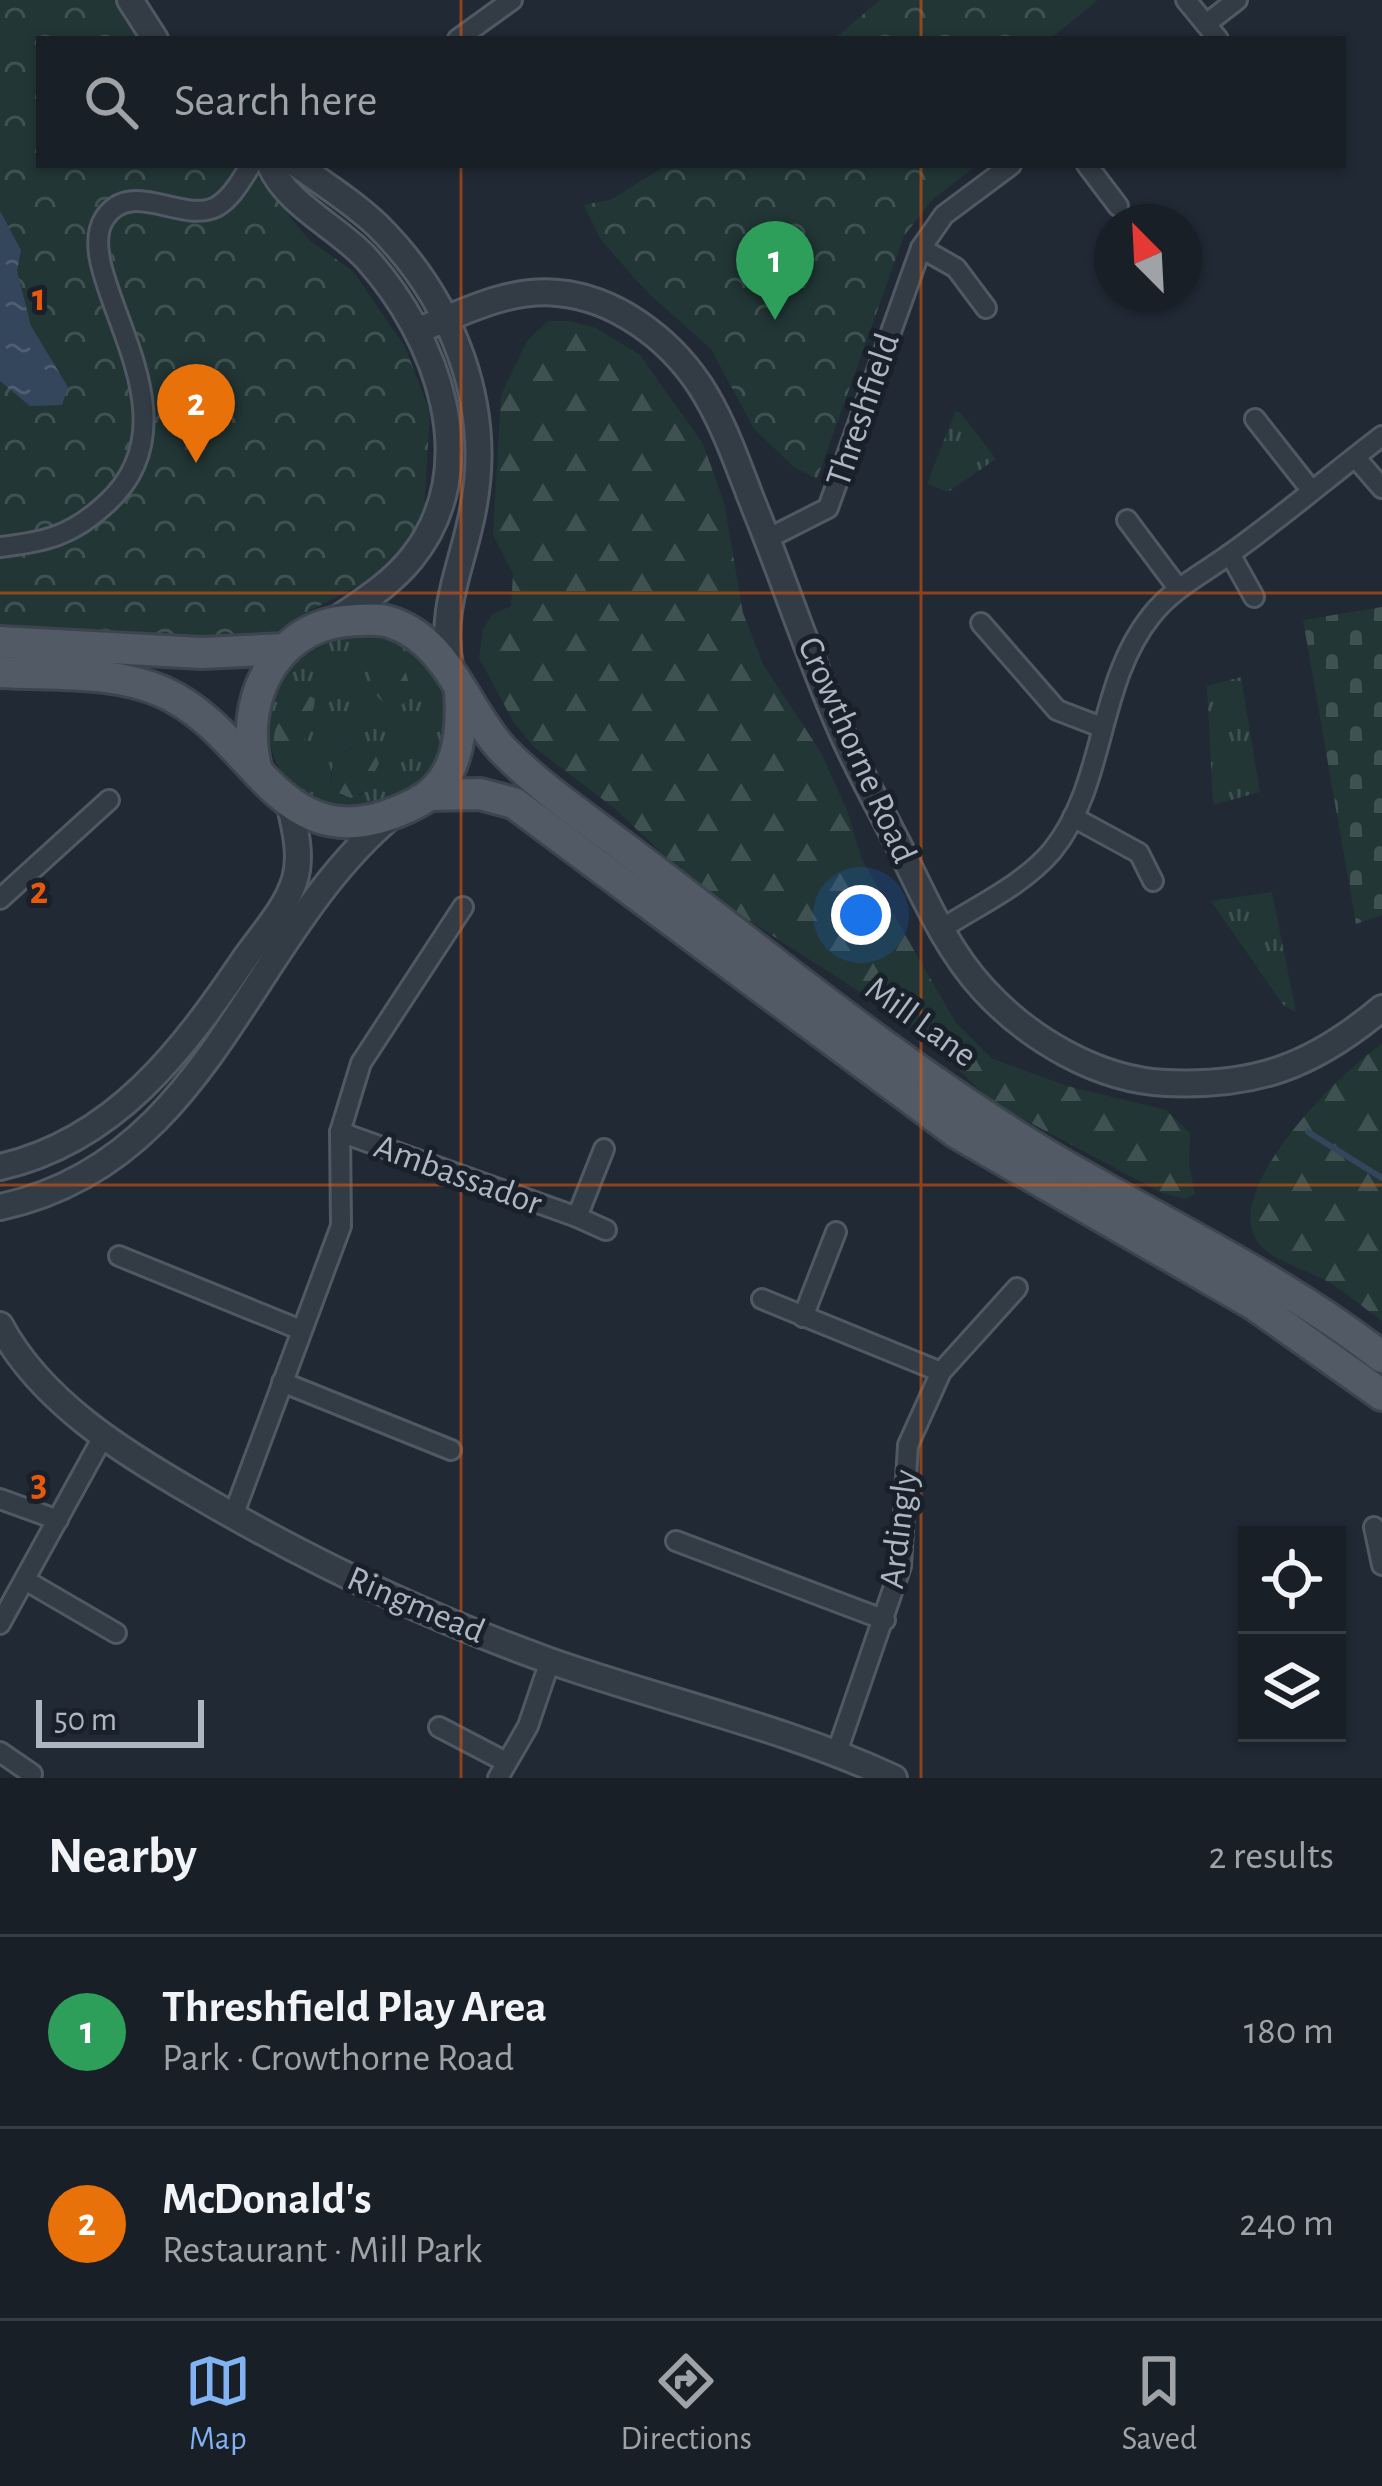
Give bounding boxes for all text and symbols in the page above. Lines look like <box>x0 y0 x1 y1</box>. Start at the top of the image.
search box <box>36 36 1346 168</box>
icon: search <box>78 69 144 135</box>
text: Search here <box>174 79 377 124</box>
north arrow <box>1094 204 1202 312</box>
pin: 1 <box>736 221 814 320</box>
text: 1 <box>32 279 46 318</box>
street label: Threshfield <box>820 329 906 491</box>
pin: 2 <box>157 364 235 463</box>
street label: Crowthorne Road <box>791 632 923 868</box>
text: 2 <box>30 872 48 911</box>
your location <box>831 885 891 945</box>
street label: Mill Lane <box>859 970 983 1074</box>
street label: Ambassador <box>370 1128 547 1222</box>
text: 3 <box>31 1464 47 1503</box>
street label: Ardingly <box>874 1467 924 1591</box>
map controls <box>1238 1526 1346 1742</box>
button: locate <box>1238 1526 1346 1634</box>
street label: Ringmead <box>342 1560 490 1650</box>
button: layers <box>1238 1634 1346 1742</box>
scale bar <box>36 1694 204 1747</box>
text: 50 m <box>54 1704 117 1737</box>
text: Nearby <box>48 1831 197 1882</box>
text: 2 results <box>1208 1837 1334 1876</box>
text: Threshfield Play Area <box>162 1985 547 2030</box>
text: 1 <box>80 2012 94 2051</box>
text: 180 m <box>1244 2012 1334 2051</box>
text: Park · Crowthorne Road <box>162 2039 514 2078</box>
text: McDonald's <box>162 2177 372 2222</box>
text: 2 <box>78 2204 96 2243</box>
text: 240 m <box>1239 2204 1334 2243</box>
text: Restaurant · Mill Park <box>162 2231 482 2270</box>
tab: Map <box>185 2348 251 2460</box>
tab: Directions <box>620 2348 752 2460</box>
tab: Saved <box>1122 2348 1197 2460</box>

